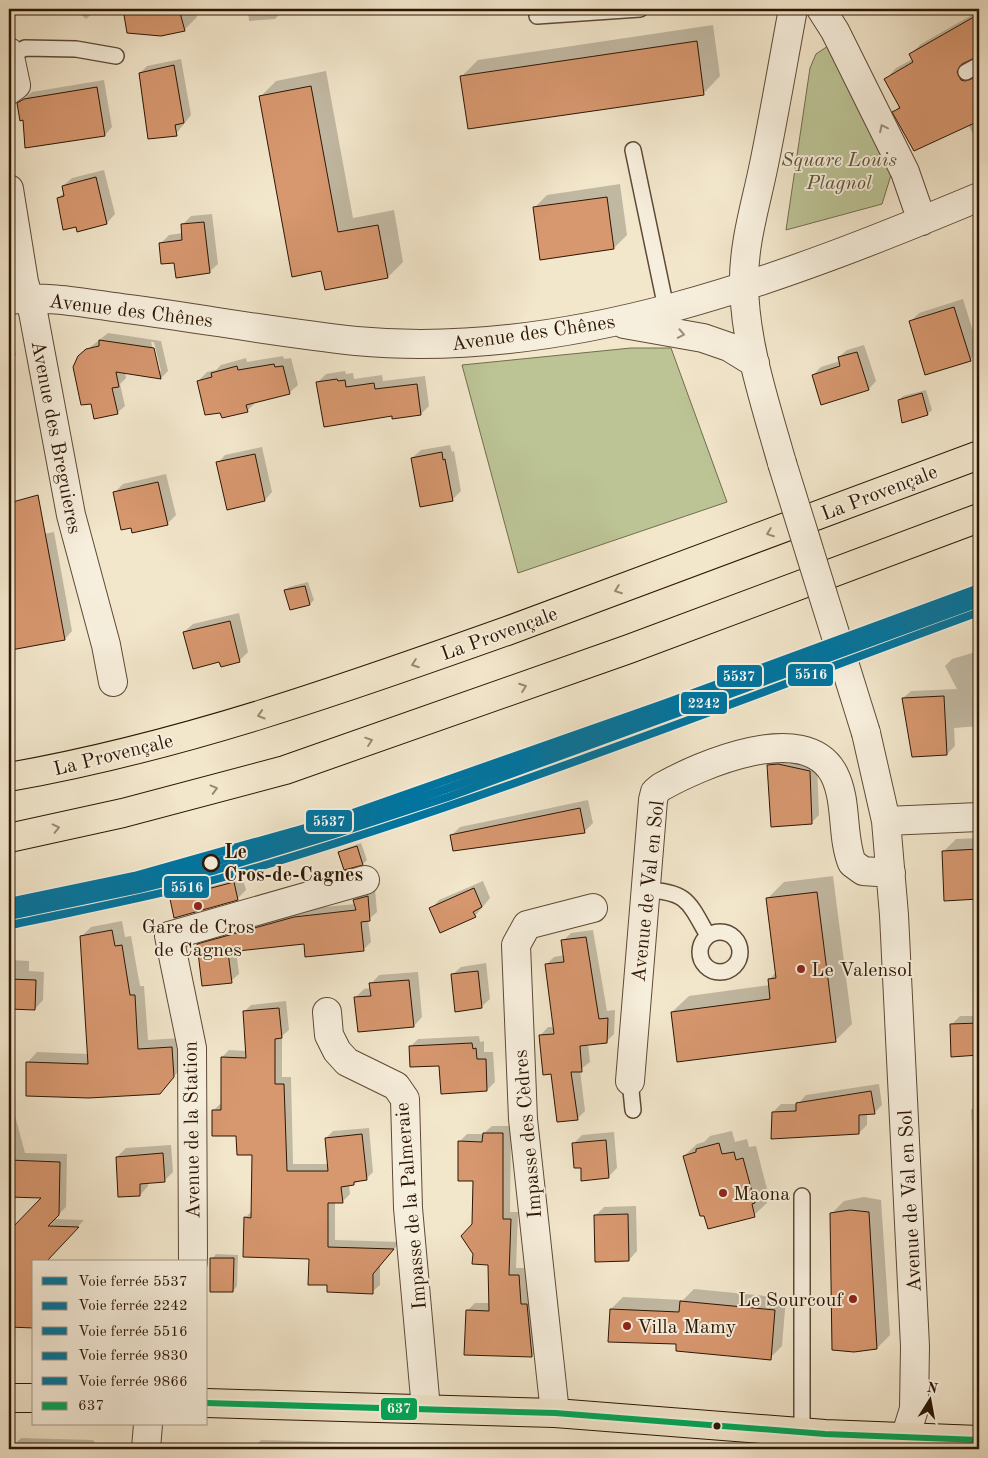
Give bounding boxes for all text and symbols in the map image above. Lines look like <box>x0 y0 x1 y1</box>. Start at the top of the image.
one-way arrow <box>879 124 889 133</box>
park label: Square Louis Plagnol <box>781 151 897 194</box>
street label: Avenue des Chênes <box>48 292 214 332</box>
street label: Avenue des Chênes <box>450 313 616 355</box>
one-way arrow <box>676 328 685 338</box>
street label: Avenue des Breguieres <box>26 339 84 536</box>
street label: La Provençale <box>819 463 941 525</box>
one-way arrow <box>766 527 775 537</box>
one-way arrow <box>614 584 622 594</box>
street label: La Provençale <box>439 605 561 665</box>
one-way arrow <box>412 658 420 668</box>
line badge: 5516 <box>787 663 834 687</box>
line badge: 5537 <box>716 664 763 688</box>
text: 5516 <box>795 668 827 682</box>
text: 5537 <box>723 670 755 684</box>
one-way arrow <box>518 683 526 693</box>
line badge: 2242 <box>680 691 728 715</box>
text: 2242 <box>688 697 720 711</box>
one-way arrow <box>258 710 266 720</box>
street label: La Provençale <box>52 731 175 780</box>
one-way arrow <box>365 737 373 747</box>
one-way arrow <box>210 784 219 795</box>
street label: Avenue de Val en Sol <box>630 799 668 983</box>
line badge: 5537 <box>305 809 353 833</box>
text: 5537 <box>313 815 345 829</box>
one-way arrow <box>52 823 61 834</box>
place label: Le Cros-de-Cagnes <box>224 843 363 886</box>
marker: Le Cros-de-Cagnes <box>202 854 220 872</box>
line badge: 5516 <box>163 875 210 899</box>
text: 5516 <box>171 881 203 895</box>
marker: Gare de Cros de Cagnes <box>192 900 204 912</box>
place label: Gare de Cros de Cagnes <box>142 918 254 961</box>
place label: Le Valensol <box>811 961 912 981</box>
marker: Le Valensol <box>795 963 807 975</box>
street label: Avenue de la Station <box>181 1041 205 1219</box>
street label: Impasse des Cèdres <box>512 1049 546 1219</box>
street label: Impasse de la Palmeraie <box>393 1101 431 1310</box>
street label: Avenue de Val en Sol <box>896 1109 926 1292</box>
place label: Maona <box>733 1185 790 1205</box>
marker: Maona <box>717 1187 729 1199</box>
legend <box>32 1260 208 1426</box>
text: Voie ferrée 5537 <box>78 1275 188 1290</box>
place label: Le Sourcouf <box>738 1291 844 1311</box>
marker: Le Sourcouf <box>847 1293 859 1305</box>
text: Voie ferrée 2242 <box>78 1299 188 1314</box>
place label: Villa Mamy <box>637 1318 737 1338</box>
marker: Villa Mamy <box>621 1320 633 1332</box>
text: Voie ferrée 5516 <box>78 1325 188 1340</box>
text: Voie ferrée 9830 <box>78 1349 188 1364</box>
text: Voie ferrée 9866 <box>78 1375 188 1390</box>
north arrow <box>906 1376 956 1426</box>
text: N <box>926 1380 939 1396</box>
line badge: 637 <box>380 1397 418 1421</box>
text: 637 <box>78 1399 104 1414</box>
text: 637 <box>387 1402 411 1416</box>
unlabelled marker <box>712 1421 722 1431</box>

